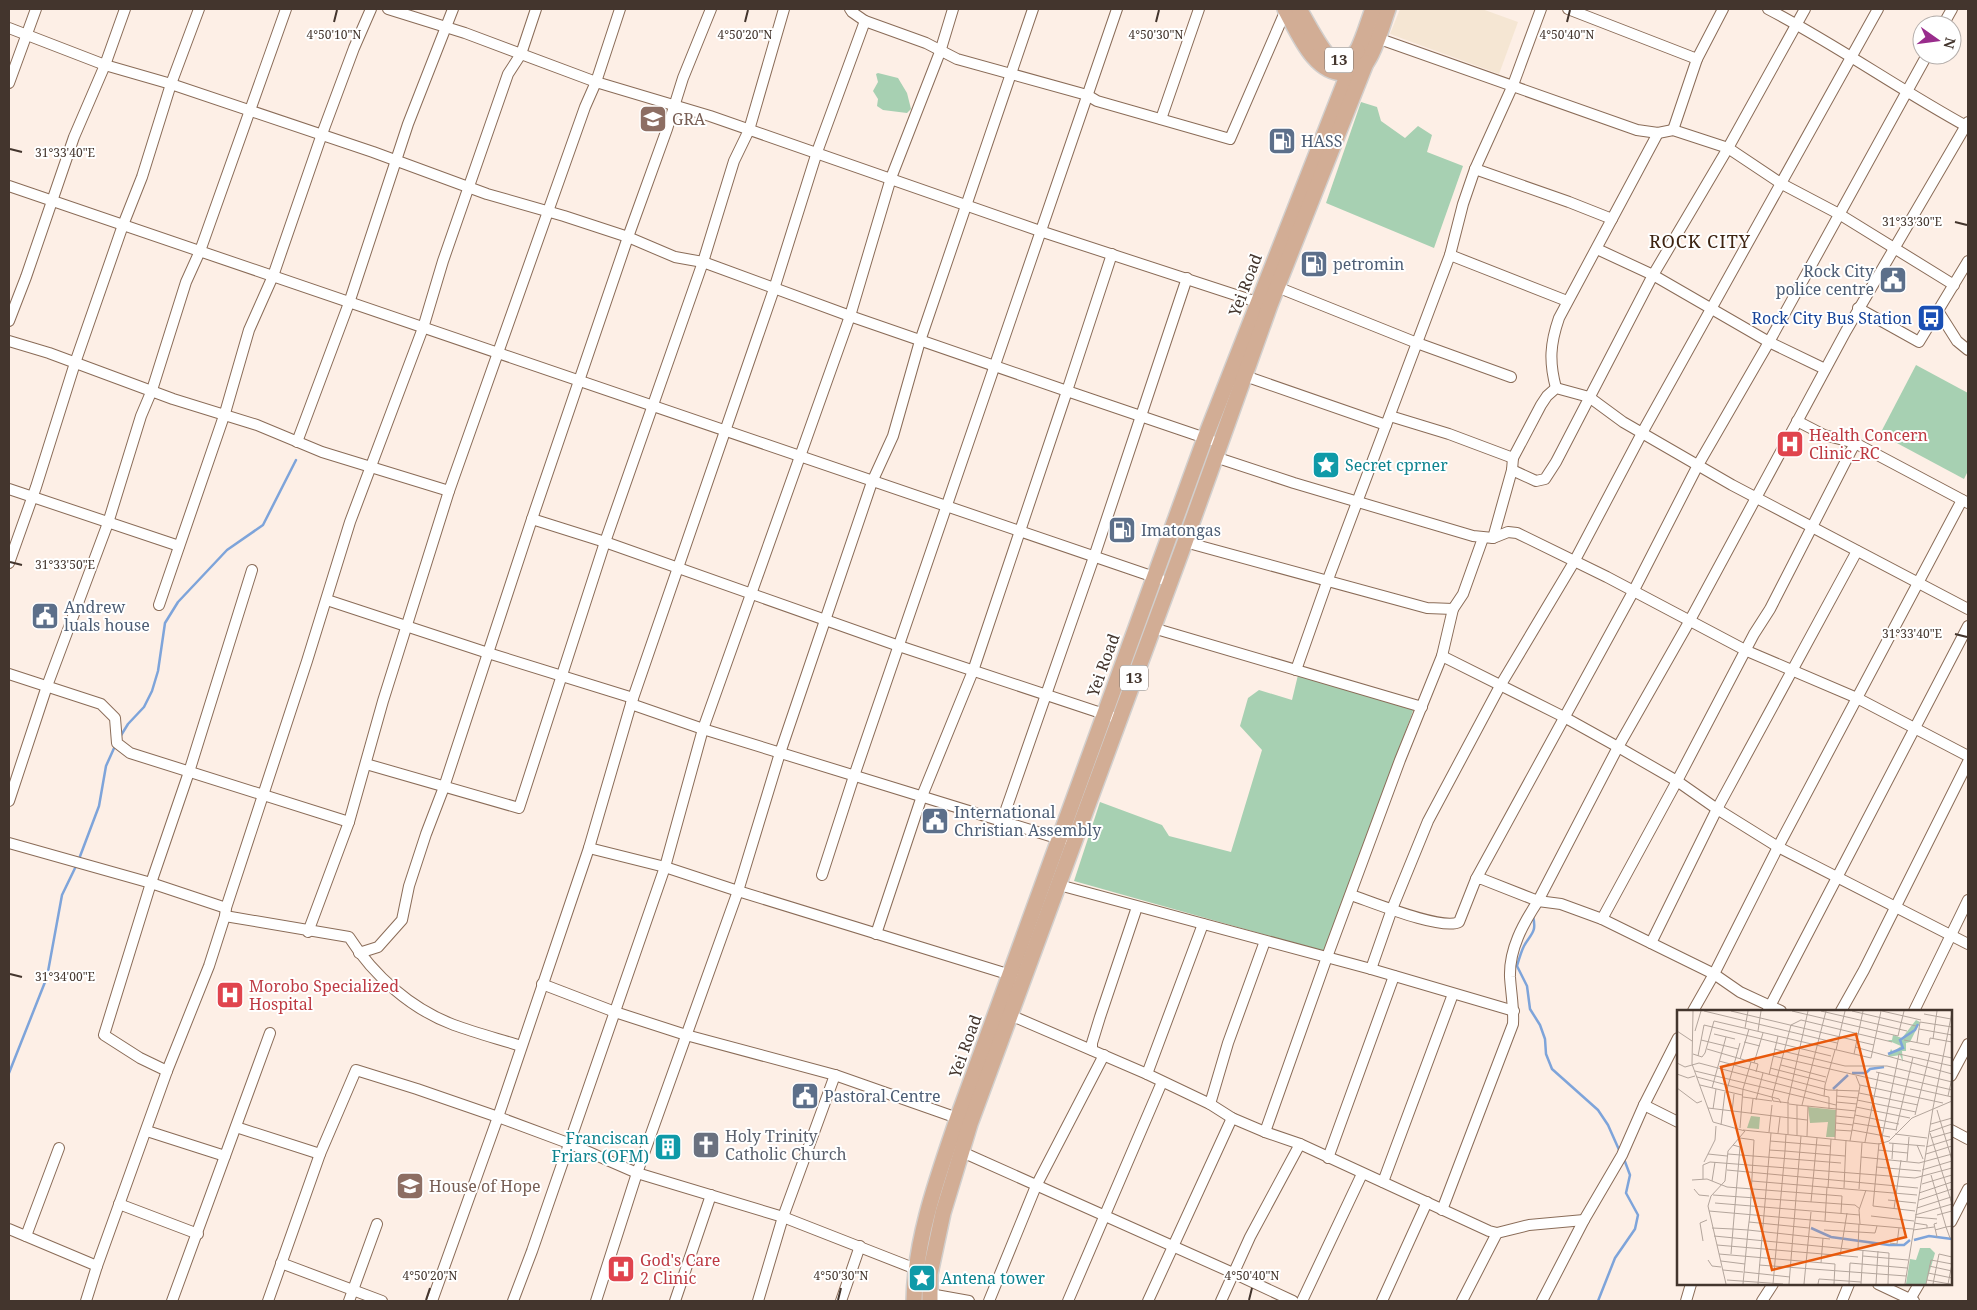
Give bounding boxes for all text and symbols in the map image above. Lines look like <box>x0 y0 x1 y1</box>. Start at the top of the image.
north arrow <box>1912 15 1962 65</box>
text: 4°50'10"N <box>306 26 362 43</box>
text: 4°50'20"N <box>717 26 773 43</box>
text: 4°50'30"N <box>1128 26 1184 43</box>
text: 4°50'40"N <box>1539 26 1595 43</box>
text: N <box>1940 36 1961 51</box>
road number: 13 <box>1325 48 1353 72</box>
school or university icon: GRA <box>638 104 668 134</box>
place label: GRA <box>672 108 706 130</box>
fuel station icon: HASS <box>1267 126 1297 156</box>
place label: HASS <box>1301 130 1342 152</box>
text: 31°33'40"E <box>35 144 95 161</box>
text: 31°33'30"E <box>1882 213 1942 230</box>
district label: ROCK CITY <box>1649 229 1751 253</box>
fuel station icon: petromin <box>1299 249 1329 279</box>
street label: Yei Road <box>1223 250 1267 320</box>
place label: petromin <box>1333 253 1404 275</box>
place label: Rock City police centre <box>1776 260 1875 300</box>
public building icon: Rock City police centre <box>1878 265 1908 295</box>
bus stop icon: Rock City Bus Station <box>1916 303 1946 333</box>
place label: Rock City Bus Station <box>1751 307 1912 329</box>
place label: Health Concern Clinic_RC <box>1809 424 1928 464</box>
hospital icon: Health Concern Clinic_RC <box>1775 429 1805 459</box>
place icon: Secret cprner <box>1311 450 1341 480</box>
place label: Secret cprner <box>1345 454 1448 476</box>
fuel station icon: Imatongas <box>1107 515 1137 545</box>
place label: Imatongas <box>1141 519 1221 541</box>
text: 31°33'50"E <box>35 556 95 573</box>
place label: Andrew luals house <box>64 596 150 636</box>
public building icon: Andrew luals house <box>30 601 60 631</box>
text: 31°33'40"E <box>1882 625 1942 642</box>
street label: Yei Road <box>1081 630 1125 700</box>
road number: 13 <box>1120 666 1148 690</box>
place label: International Christian Assembly <box>954 801 1102 841</box>
public building icon: International Christian Assembly <box>920 806 950 836</box>
text: 31°34'00"E <box>35 968 95 985</box>
place label: Morobo Specialized Hospital <box>249 975 399 1015</box>
hospital icon: Morobo Specialized Hospital <box>215 980 245 1010</box>
inset map <box>1677 1010 1952 1285</box>
street label: Yei Road <box>943 1011 987 1081</box>
public building icon: Pastoral Centre <box>790 1081 820 1111</box>
place label: Pastoral Centre <box>824 1085 941 1107</box>
place label: Holy Trinity Catholic Church <box>725 1125 847 1165</box>
place label: Franciscan Friars (OFM) <box>552 1127 649 1167</box>
church icon: Holy Trinity Catholic Church <box>691 1130 721 1160</box>
building icon: Franciscan Friars (OFM) <box>653 1132 683 1162</box>
school or university icon: House of Hope <box>395 1171 425 1201</box>
place label: House of Hope <box>429 1175 541 1197</box>
place label: God's Care 2 Clinic <box>640 1249 720 1289</box>
hospital icon: God's Care 2 Clinic <box>606 1254 636 1284</box>
place icon: Antena tower <box>907 1263 937 1293</box>
text: 4°50'20"N <box>402 1267 458 1284</box>
text: 4°50'30"N <box>813 1267 869 1284</box>
place label: Antena tower <box>941 1267 1045 1289</box>
text: 4°50'40"N <box>1224 1267 1280 1284</box>

